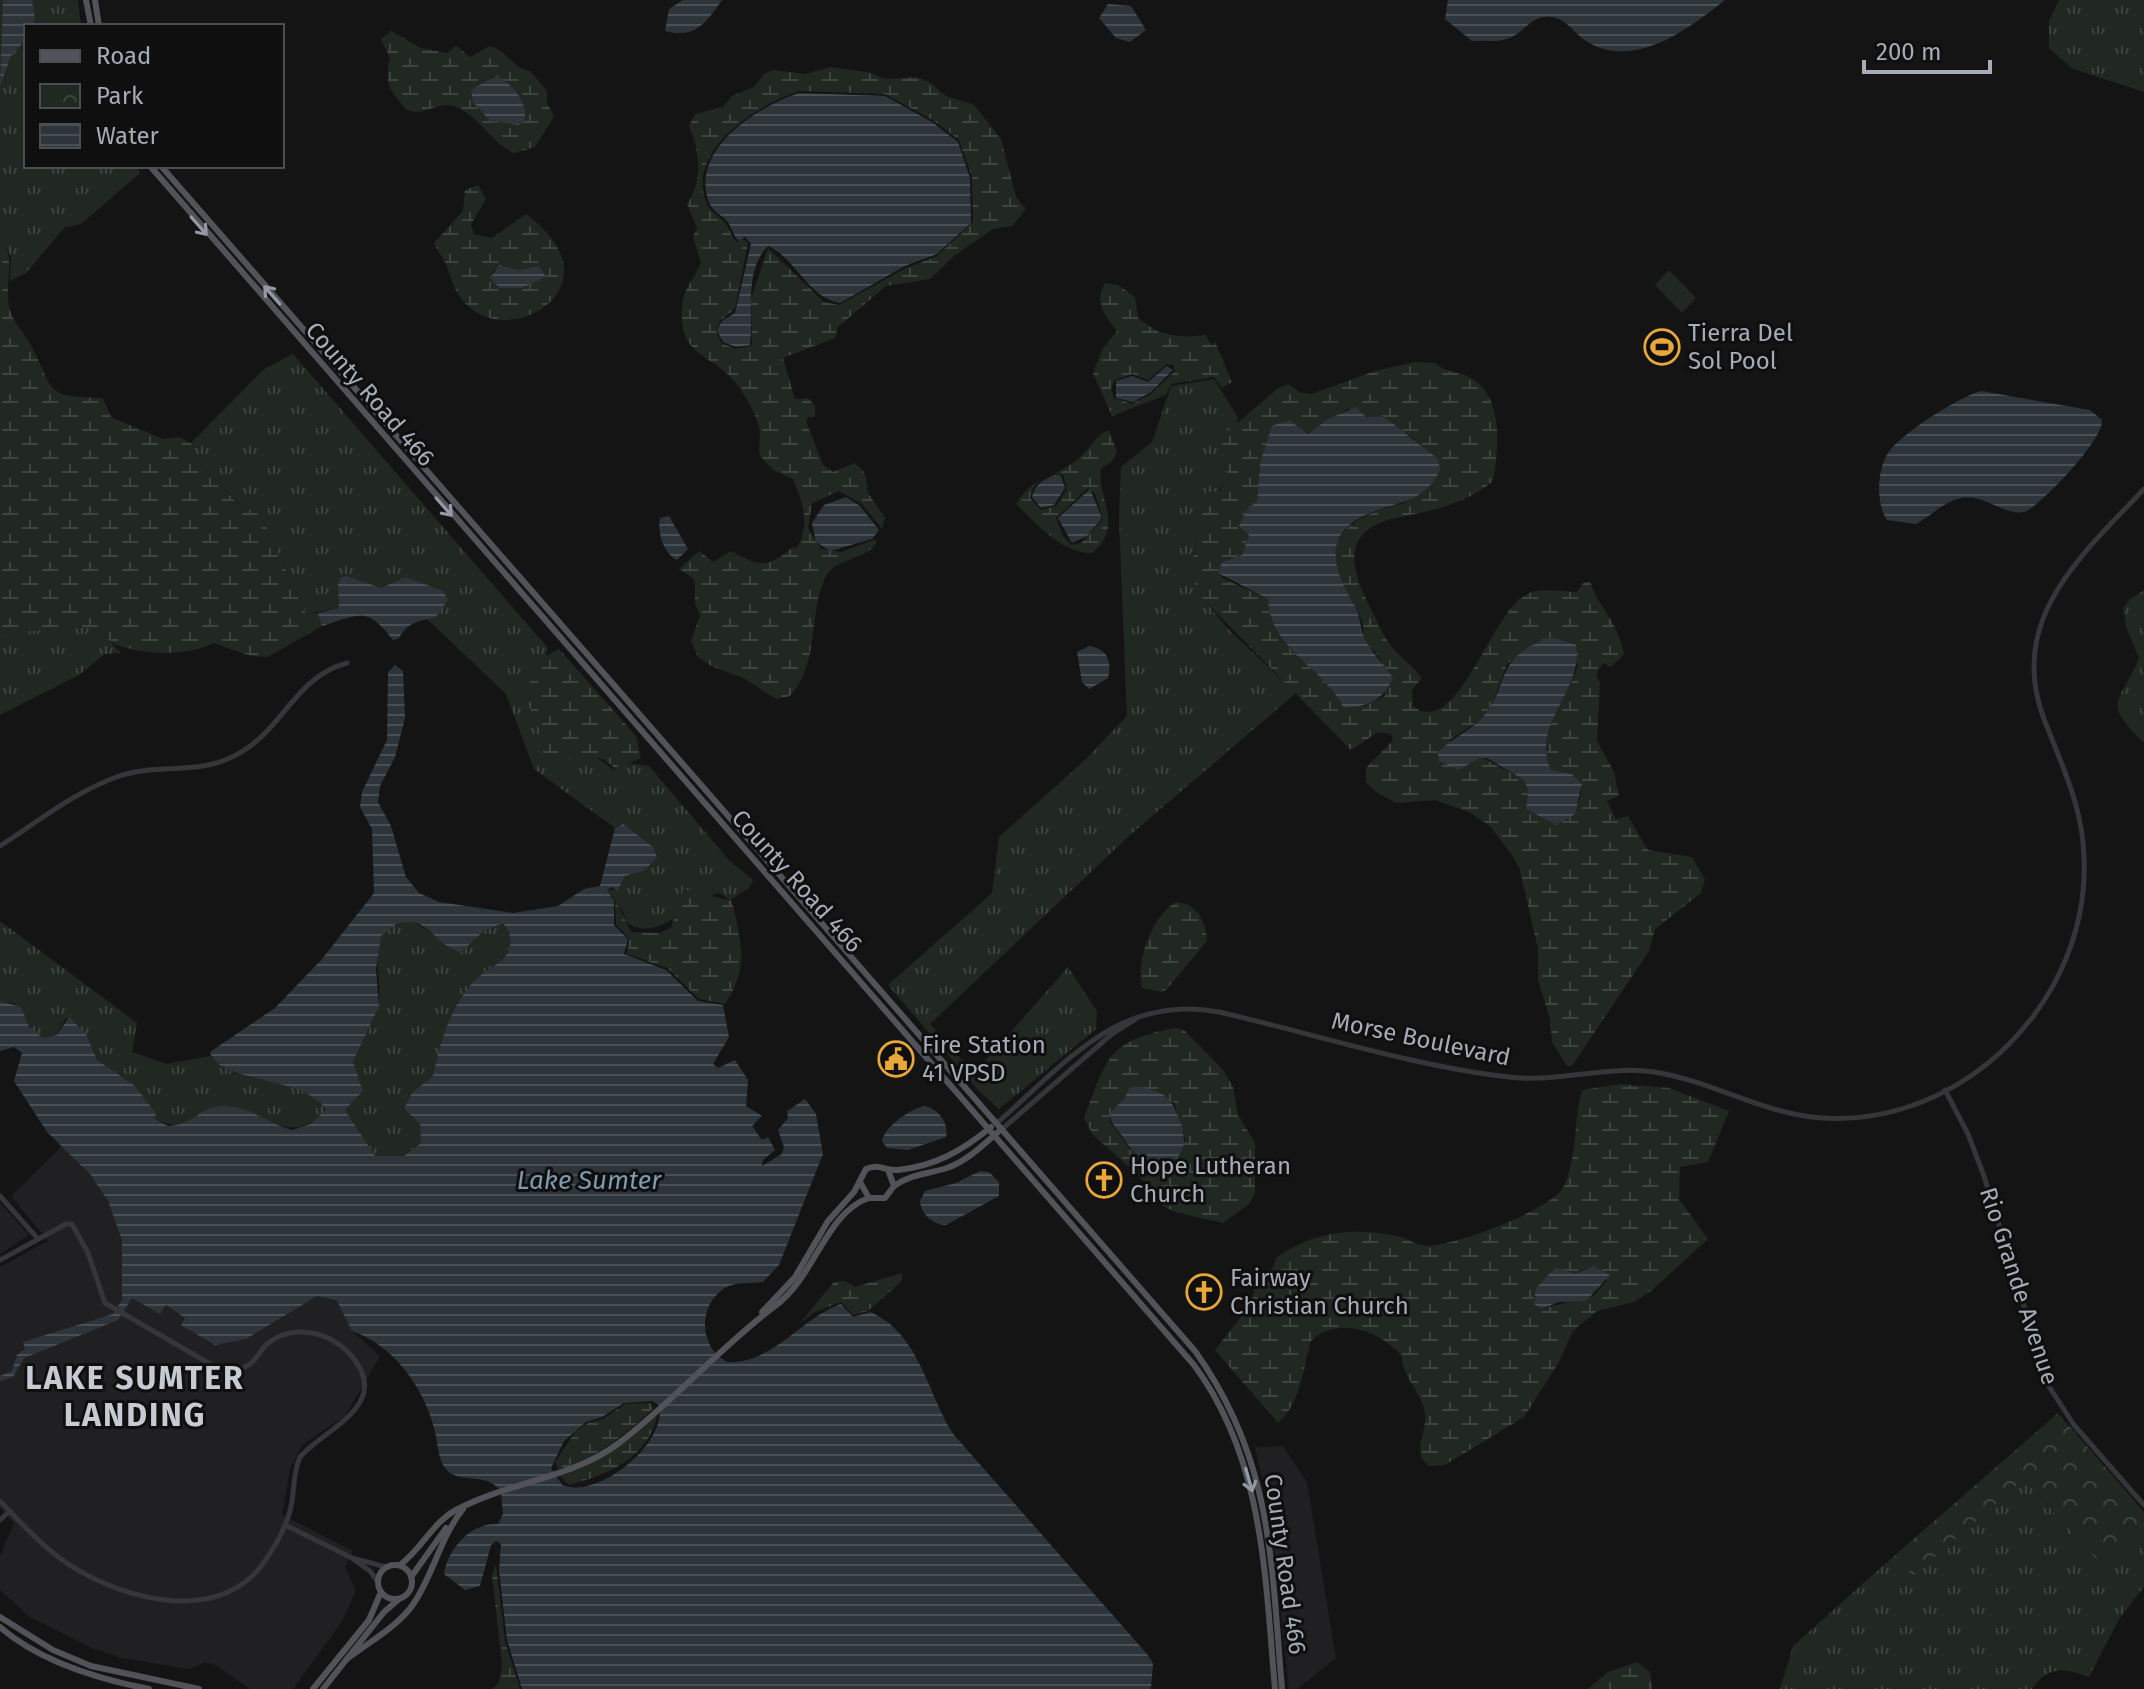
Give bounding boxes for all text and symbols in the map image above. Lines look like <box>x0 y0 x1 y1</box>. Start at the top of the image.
legend <box>24 24 284 168</box>
scale bar <box>1864 24 1990 74</box>
text: 200 m <box>1876 38 1942 66</box>
text: Road <box>96 42 151 70</box>
text: Park <box>96 82 144 110</box>
text: Water <box>96 122 160 150</box>
one-way arrow <box>190 216 208 236</box>
one-way arrow <box>263 285 281 306</box>
street label: County Road 466 <box>300 316 440 472</box>
place label: Tierra Del Sol Pool <box>1688 319 1793 375</box>
sports icon: Tierra Del Sol Pool <box>1643 328 1681 366</box>
one-way arrow <box>434 496 452 516</box>
street label: County Road 466 <box>726 804 868 958</box>
street label: Morse Boulevard <box>1329 1006 1513 1072</box>
place label: Fire Station 41 VPSD <box>922 1031 1046 1087</box>
public building icon: Fire Station 41 VPSD <box>877 1040 915 1078</box>
place label: Hope Lutheran Church <box>1130 1152 1291 1208</box>
church icon: Hope Lutheran Church <box>1085 1161 1123 1199</box>
water label: Lake Sumter <box>517 1165 662 1196</box>
street label: Rio Grande Avenue <box>1974 1184 2064 1388</box>
place label: Fairway Christian Church <box>1230 1264 1409 1320</box>
church icon: Fairway Christian Church <box>1185 1273 1223 1311</box>
district label: LAKE SUMTER LANDING <box>25 1359 245 1434</box>
one-way arrow <box>1242 1466 1257 1492</box>
street label: County Road 466 <box>1258 1472 1312 1656</box>

